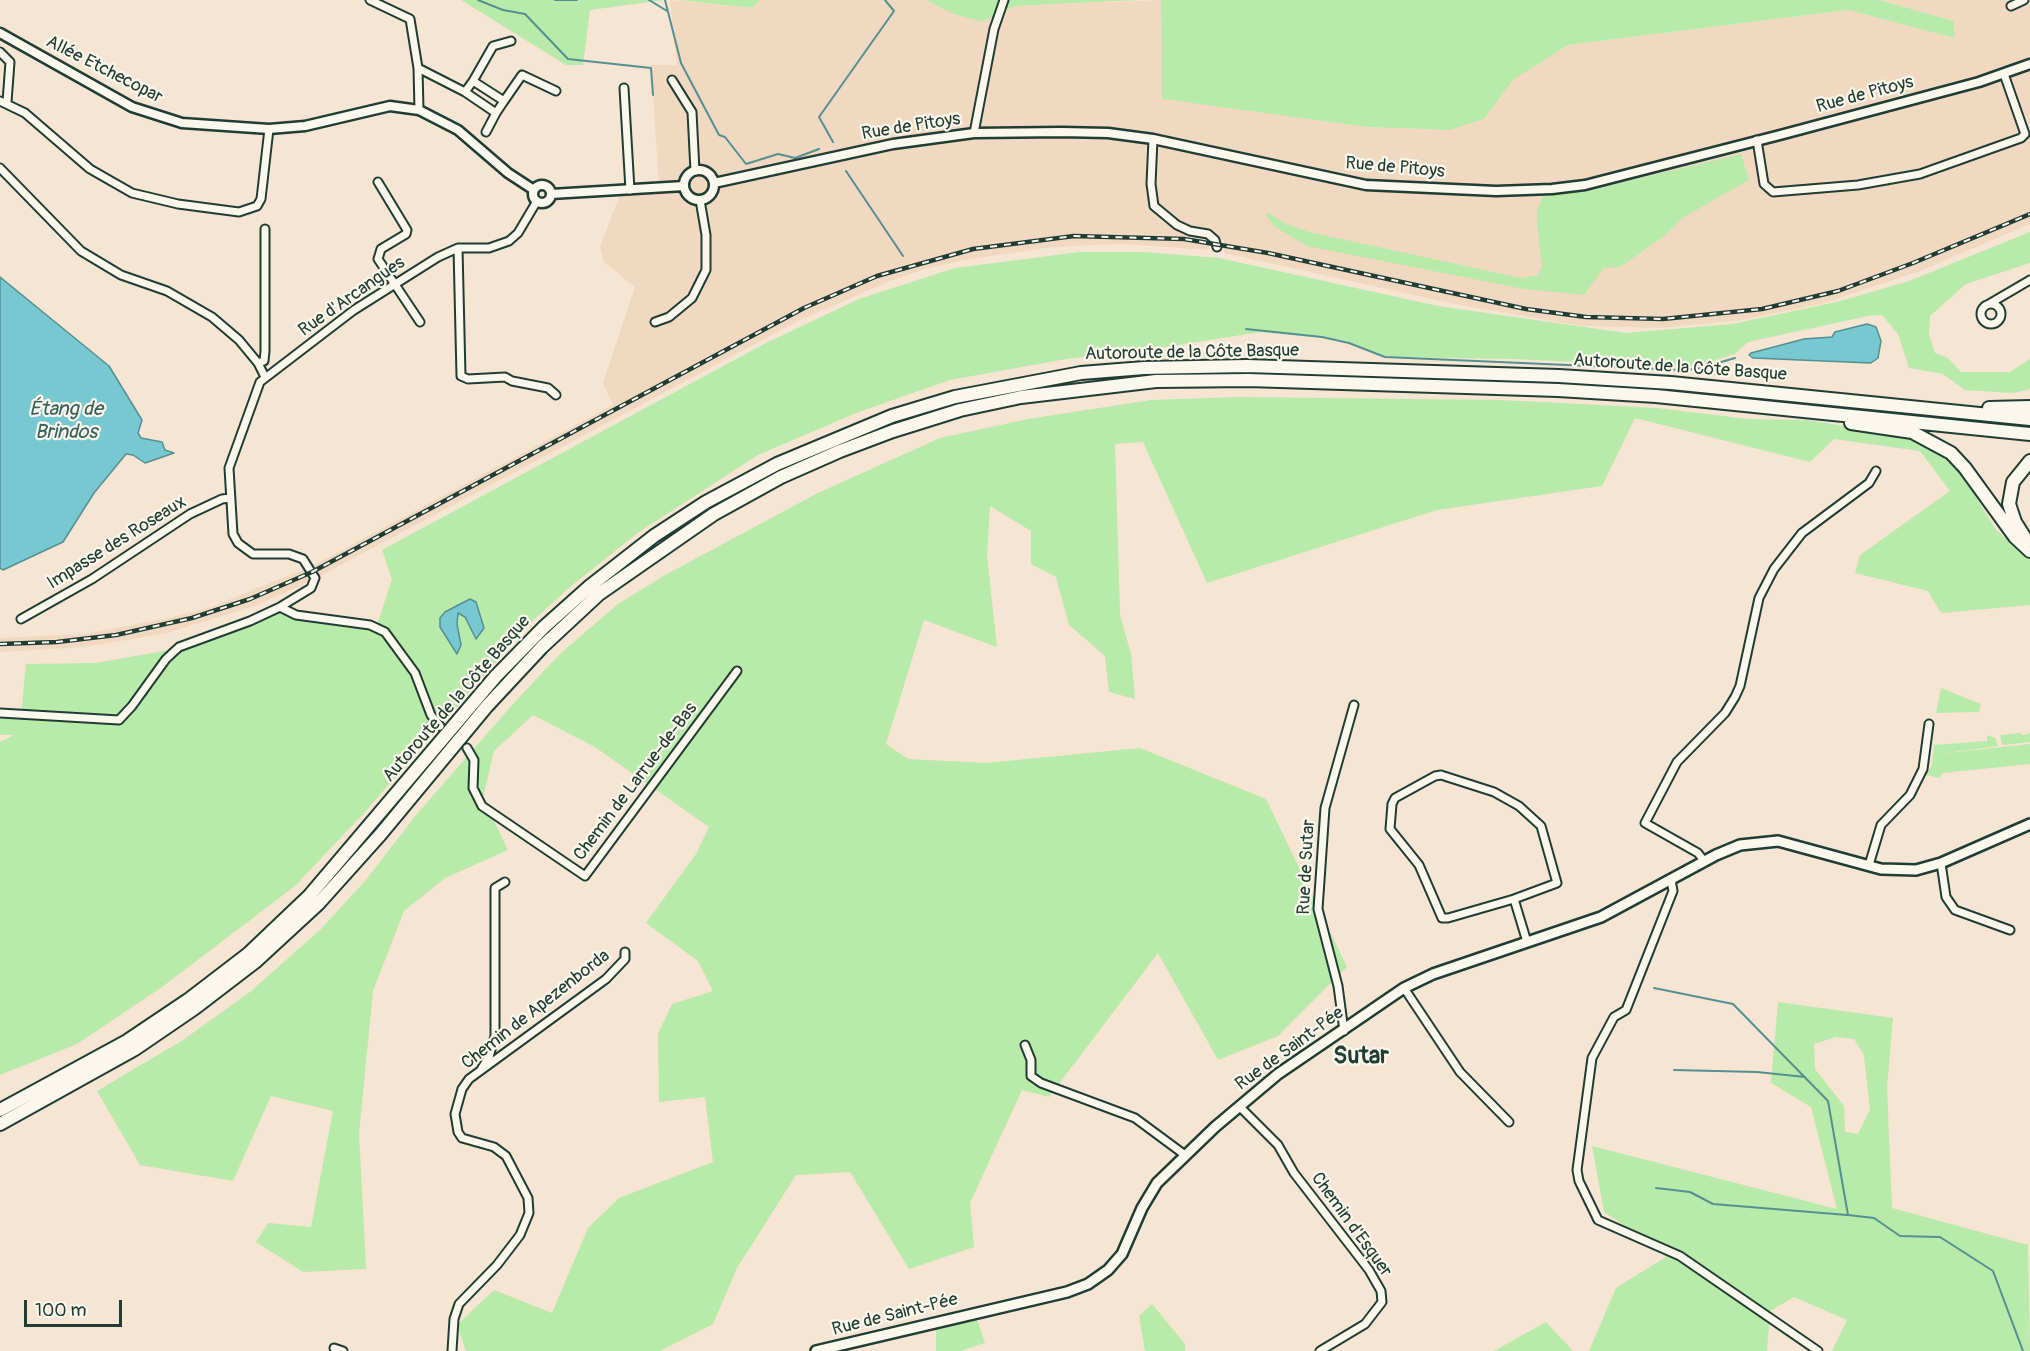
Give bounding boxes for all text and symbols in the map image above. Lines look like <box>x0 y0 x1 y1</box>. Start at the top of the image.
street label: Allée Etchecopar <box>42 31 166 109</box>
street label: Rue de Pitoys <box>1814 72 1916 118</box>
street label: Rue de Pitoys <box>860 109 962 145</box>
street label: Rue de Pitoys <box>1344 153 1446 183</box>
street label: Rue d'Arcangues <box>295 252 409 342</box>
street label: Autoroute de la Côte Basque <box>1085 340 1299 366</box>
street label: Autoroute de la Côte Basque <box>1572 350 1788 386</box>
water label: Étang de Brindos <box>29 398 103 445</box>
street label: Impasse des Roseaux <box>44 492 190 594</box>
street label: Autoroute de la Côte Basque <box>379 611 535 787</box>
street label: Chemin de Larrue-de-Bas <box>570 699 702 865</box>
street label: Rue de Sutar <box>1294 819 1320 915</box>
street label: Chemin de Apezenborda <box>458 945 614 1075</box>
street label: Rue de Saint-Pée <box>1232 1002 1348 1096</box>
district label: Sutar <box>1333 1043 1389 1071</box>
street label: Chemin d'Esquer <box>1306 1169 1396 1281</box>
scale bar <box>27 1288 124 1326</box>
street label: Rue de Saint-Pée <box>830 1289 960 1341</box>
text: 100 m <box>35 1299 87 1322</box>

